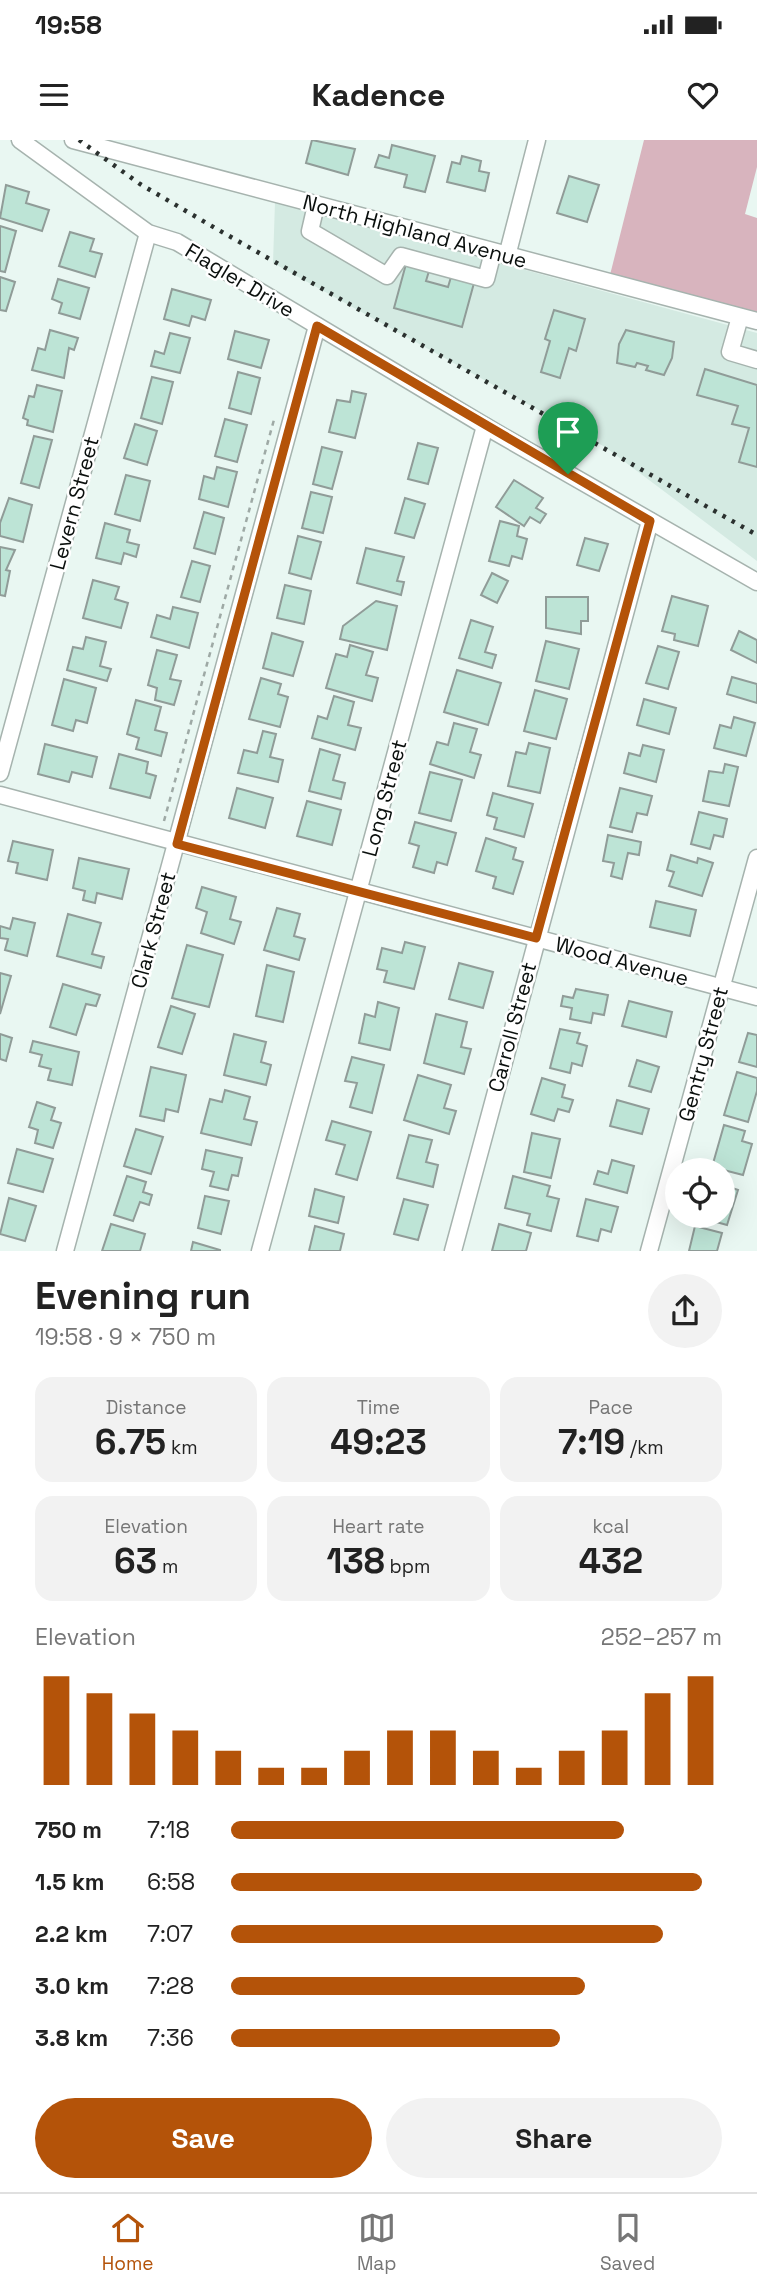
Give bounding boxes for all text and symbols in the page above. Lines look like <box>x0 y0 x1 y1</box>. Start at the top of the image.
text: 19:58 <box>35 8 102 42</box>
text: Kadence <box>311 75 446 115</box>
icon: menu <box>35 76 73 114</box>
icon: heart <box>684 76 722 114</box>
street label: North Highland Avenue <box>300 188 530 274</box>
street label: Flagler Drive <box>180 237 300 323</box>
pin <box>538 402 598 474</box>
icon: arrive <box>549 413 587 451</box>
street label: Levern Street <box>43 433 105 573</box>
street label: Long Street <box>355 736 413 860</box>
street label: Clark Street <box>124 869 182 991</box>
street label: Wood Avenue <box>552 930 692 992</box>
street label: Carroll Street <box>482 959 542 1095</box>
street label: Gentry Street <box>672 983 734 1125</box>
map controls <box>665 1158 735 1228</box>
button: locate <box>665 1158 735 1228</box>
text: Evening run <box>35 1272 251 1320</box>
button: share <box>648 1274 722 1348</box>
text: 19:58 · 9 × 750 m <box>35 1322 216 1352</box>
text: Distance <box>106 1395 187 1420</box>
text: Time <box>357 1395 400 1420</box>
text: Pace <box>589 1395 633 1420</box>
text: 6.75 <box>95 1420 166 1464</box>
text: 49:23 <box>330 1420 427 1464</box>
text: 7:19 <box>558 1420 625 1464</box>
text: km <box>166 1435 197 1460</box>
text: /km <box>625 1435 664 1460</box>
text: Elevation <box>105 1514 188 1539</box>
text: Heart rate <box>332 1514 425 1539</box>
text: kcal <box>592 1514 629 1539</box>
text: 63 <box>114 1539 157 1583</box>
text: 138 <box>327 1539 385 1583</box>
text: 432 <box>579 1539 643 1583</box>
text: m <box>157 1554 178 1579</box>
text: bpm <box>385 1554 430 1579</box>
text: Elevation <box>35 1622 136 1652</box>
text: 252–257 m <box>601 1622 722 1652</box>
text: 750 m <box>35 1815 102 1845</box>
text: 7:18 <box>147 1815 190 1845</box>
text: 1.5 km <box>35 1867 105 1897</box>
text: 6:58 <box>147 1867 195 1897</box>
text: 2.2 km <box>35 1919 108 1949</box>
text: 7:07 <box>147 1919 193 1949</box>
text: 3.0 km <box>35 1971 109 2001</box>
text: 7:28 <box>147 1971 194 2001</box>
text: 3.8 km <box>35 2023 108 2053</box>
text: 7:36 <box>147 2023 194 2053</box>
button: Save <box>35 2098 372 2178</box>
button: Share <box>386 2098 722 2178</box>
tab: Home <box>102 2209 153 2276</box>
tab: Map <box>357 2209 396 2276</box>
tab: Saved <box>600 2209 655 2276</box>

